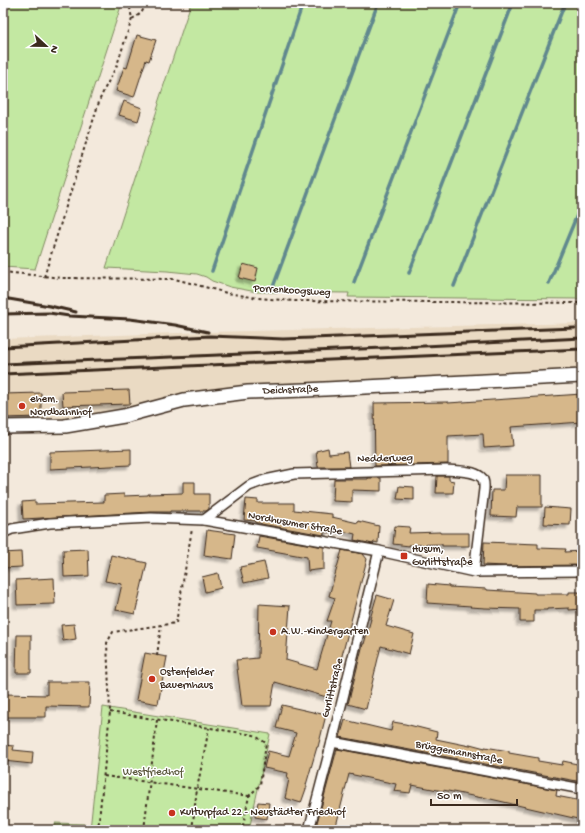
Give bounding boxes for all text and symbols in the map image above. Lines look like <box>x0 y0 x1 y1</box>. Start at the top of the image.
north arrow <box>26 26 66 66</box>
text: N <box>47 43 60 55</box>
street label: Porrenkoogsweg <box>252 283 331 299</box>
street label: Deichstraße <box>261 383 319 398</box>
place label: ehem. Nordbahnhof <box>30 394 93 419</box>
marker: ehem. Nordbahnhof <box>17 401 27 411</box>
street label: Nedderweg <box>357 453 413 465</box>
street label: Nordhusumer Straße <box>247 510 343 538</box>
place label: Husum, Gurlittstraße <box>412 544 473 569</box>
marker: Husum, Gurlittstraße <box>399 551 409 561</box>
place label: A.W.-Kindergarten <box>281 626 369 638</box>
marker: A.W.-Kindergarten <box>268 627 278 637</box>
street label: Gurlittstraße <box>320 657 346 719</box>
place label: Ostenfelder Bauernhaus <box>159 666 215 692</box>
marker: Ostenfelder Bauernhaus <box>147 674 157 684</box>
street label: Brüggemannstraße <box>414 739 504 767</box>
park label: Westfriedhof <box>123 766 185 779</box>
scale bar <box>431 781 517 807</box>
text: 50 m <box>437 790 462 804</box>
place label: Kulturpfad 22 - Neustädter Friedhof <box>180 806 347 819</box>
marker: Kulturpfad 22 - Neustädter Friedhof <box>167 808 177 818</box>

